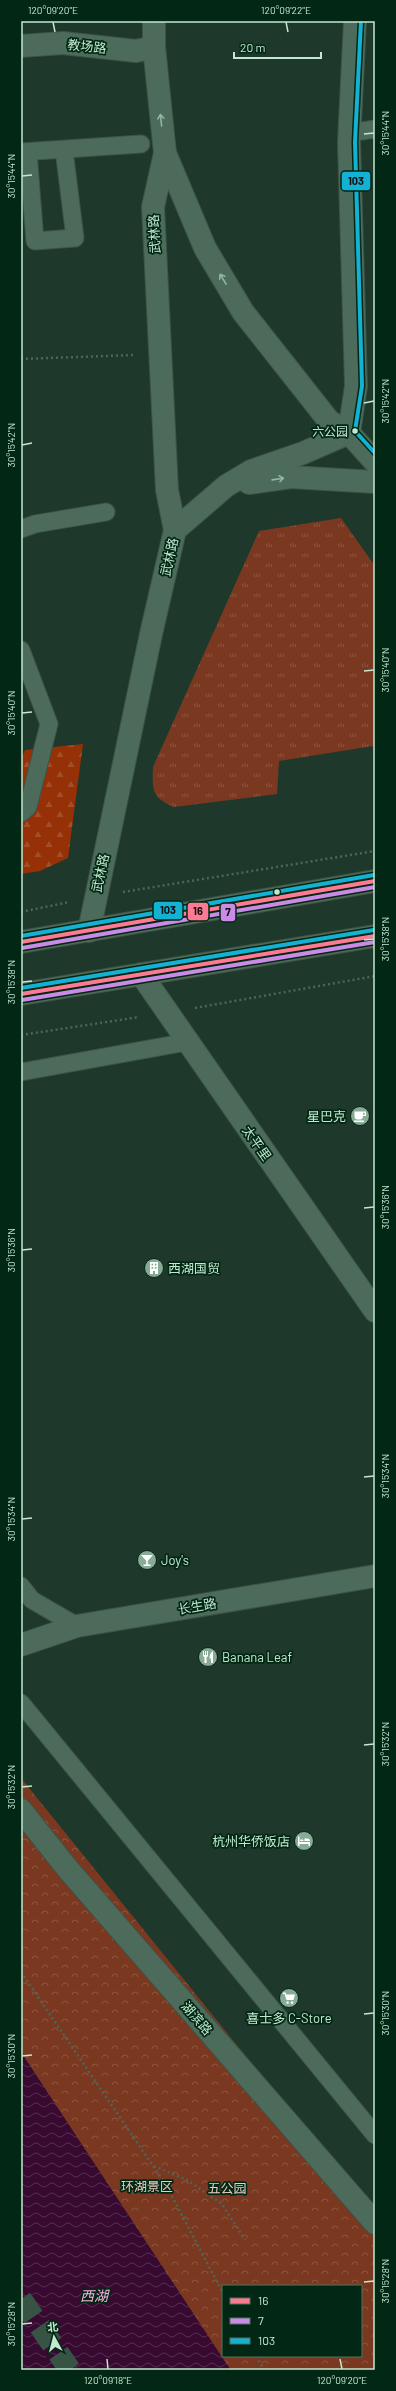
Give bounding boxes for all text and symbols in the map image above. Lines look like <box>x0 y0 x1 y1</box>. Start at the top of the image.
text: 120°09'20"E <box>28 4 78 16</box>
text: 120°09'22"E <box>261 4 311 16</box>
scale bar <box>234 34 321 60</box>
street label: 教场路 <box>67 36 107 56</box>
text: 20 m <box>240 40 266 54</box>
text: 30°15'44"N <box>379 111 391 155</box>
one-way arrow <box>158 114 165 127</box>
text: 30°15'44"N <box>5 154 17 198</box>
line badge: 103 <box>341 171 371 191</box>
text: 103 <box>348 174 364 187</box>
street label: 武林路 <box>145 214 163 254</box>
one-way arrow <box>219 273 227 285</box>
text: 30°15'42"N <box>379 379 391 423</box>
text: 30°15'42"N <box>5 423 17 467</box>
place label: 六公园 <box>312 424 348 438</box>
marker: 六公园 <box>350 426 360 436</box>
one-way arrow <box>271 475 284 483</box>
street label: 武林路 <box>157 536 181 578</box>
text: 30°15'40"N <box>379 647 391 693</box>
text: 30°15'40"N <box>5 690 17 736</box>
street label: 武林路 <box>88 852 112 894</box>
unlabelled marker <box>272 887 282 897</box>
line badge: 103 <box>153 901 183 920</box>
line badge: 16 <box>187 902 209 921</box>
text: 103 <box>160 903 176 916</box>
line badge: 7 <box>220 903 236 922</box>
text: 16 <box>193 904 203 917</box>
text: 7 <box>225 905 231 918</box>
text: 30°15'38"N <box>379 917 391 961</box>
text: 30°15'38"N <box>5 960 17 1004</box>
cafe icon: 星巴克 <box>349 1105 371 1127</box>
place label: 星巴克 <box>307 1108 346 1124</box>
street label: 太平里 <box>239 1122 275 1164</box>
text: 30°15'36"N <box>379 1185 391 1229</box>
text: 30°15'36"N <box>5 1228 17 1272</box>
building icon: 西湖国贸 <box>143 1257 165 1279</box>
place label: 西湖国贸 <box>168 1260 220 1276</box>
text: 30°15'34"N <box>379 1454 391 1498</box>
text: 30°15'34"N <box>5 1497 17 1541</box>
bar icon: Joy's <box>136 1549 158 1571</box>
place label: Joy's <box>161 1552 189 1568</box>
street label: 长生路 <box>176 1595 218 1617</box>
restaurant icon: Banana Leaf <box>197 1646 219 1668</box>
place label: Banana Leaf <box>222 1649 292 1665</box>
text: 30°15'32"N <box>379 1722 391 1766</box>
text: 30°15'32"N <box>5 1765 17 1809</box>
hotel icon: 杭州华侨饭店 <box>293 1830 315 1852</box>
place label: 杭州华侨饭店 <box>212 1833 290 1849</box>
supermarket icon: 喜士多 C-Store <box>278 1987 300 2009</box>
text: 30°15'30"N <box>379 1991 391 2035</box>
street label: 湖滨路 <box>178 1998 216 2038</box>
place label: 喜士多 C-Store <box>246 2010 332 2026</box>
text: 30°15'30"N <box>5 2034 17 2078</box>
park label: 环湖景区 <box>121 2178 173 2194</box>
park label: 五公园 <box>207 2180 247 2196</box>
text: 30°15'28"N <box>379 2259 391 2303</box>
legend <box>222 2285 362 2357</box>
water label: 西湖 <box>80 2287 110 2304</box>
text: 16 <box>258 2293 268 2307</box>
text: 30°15'28"N <box>5 2302 17 2346</box>
text: 7 <box>258 2313 264 2327</box>
north arrow <box>34 2317 74 2357</box>
text: 北 <box>46 2319 59 2334</box>
text: 103 <box>258 2333 275 2347</box>
text: 120°09'18"E <box>84 2374 132 2386</box>
text: 120°09'20"E <box>317 2374 367 2386</box>

